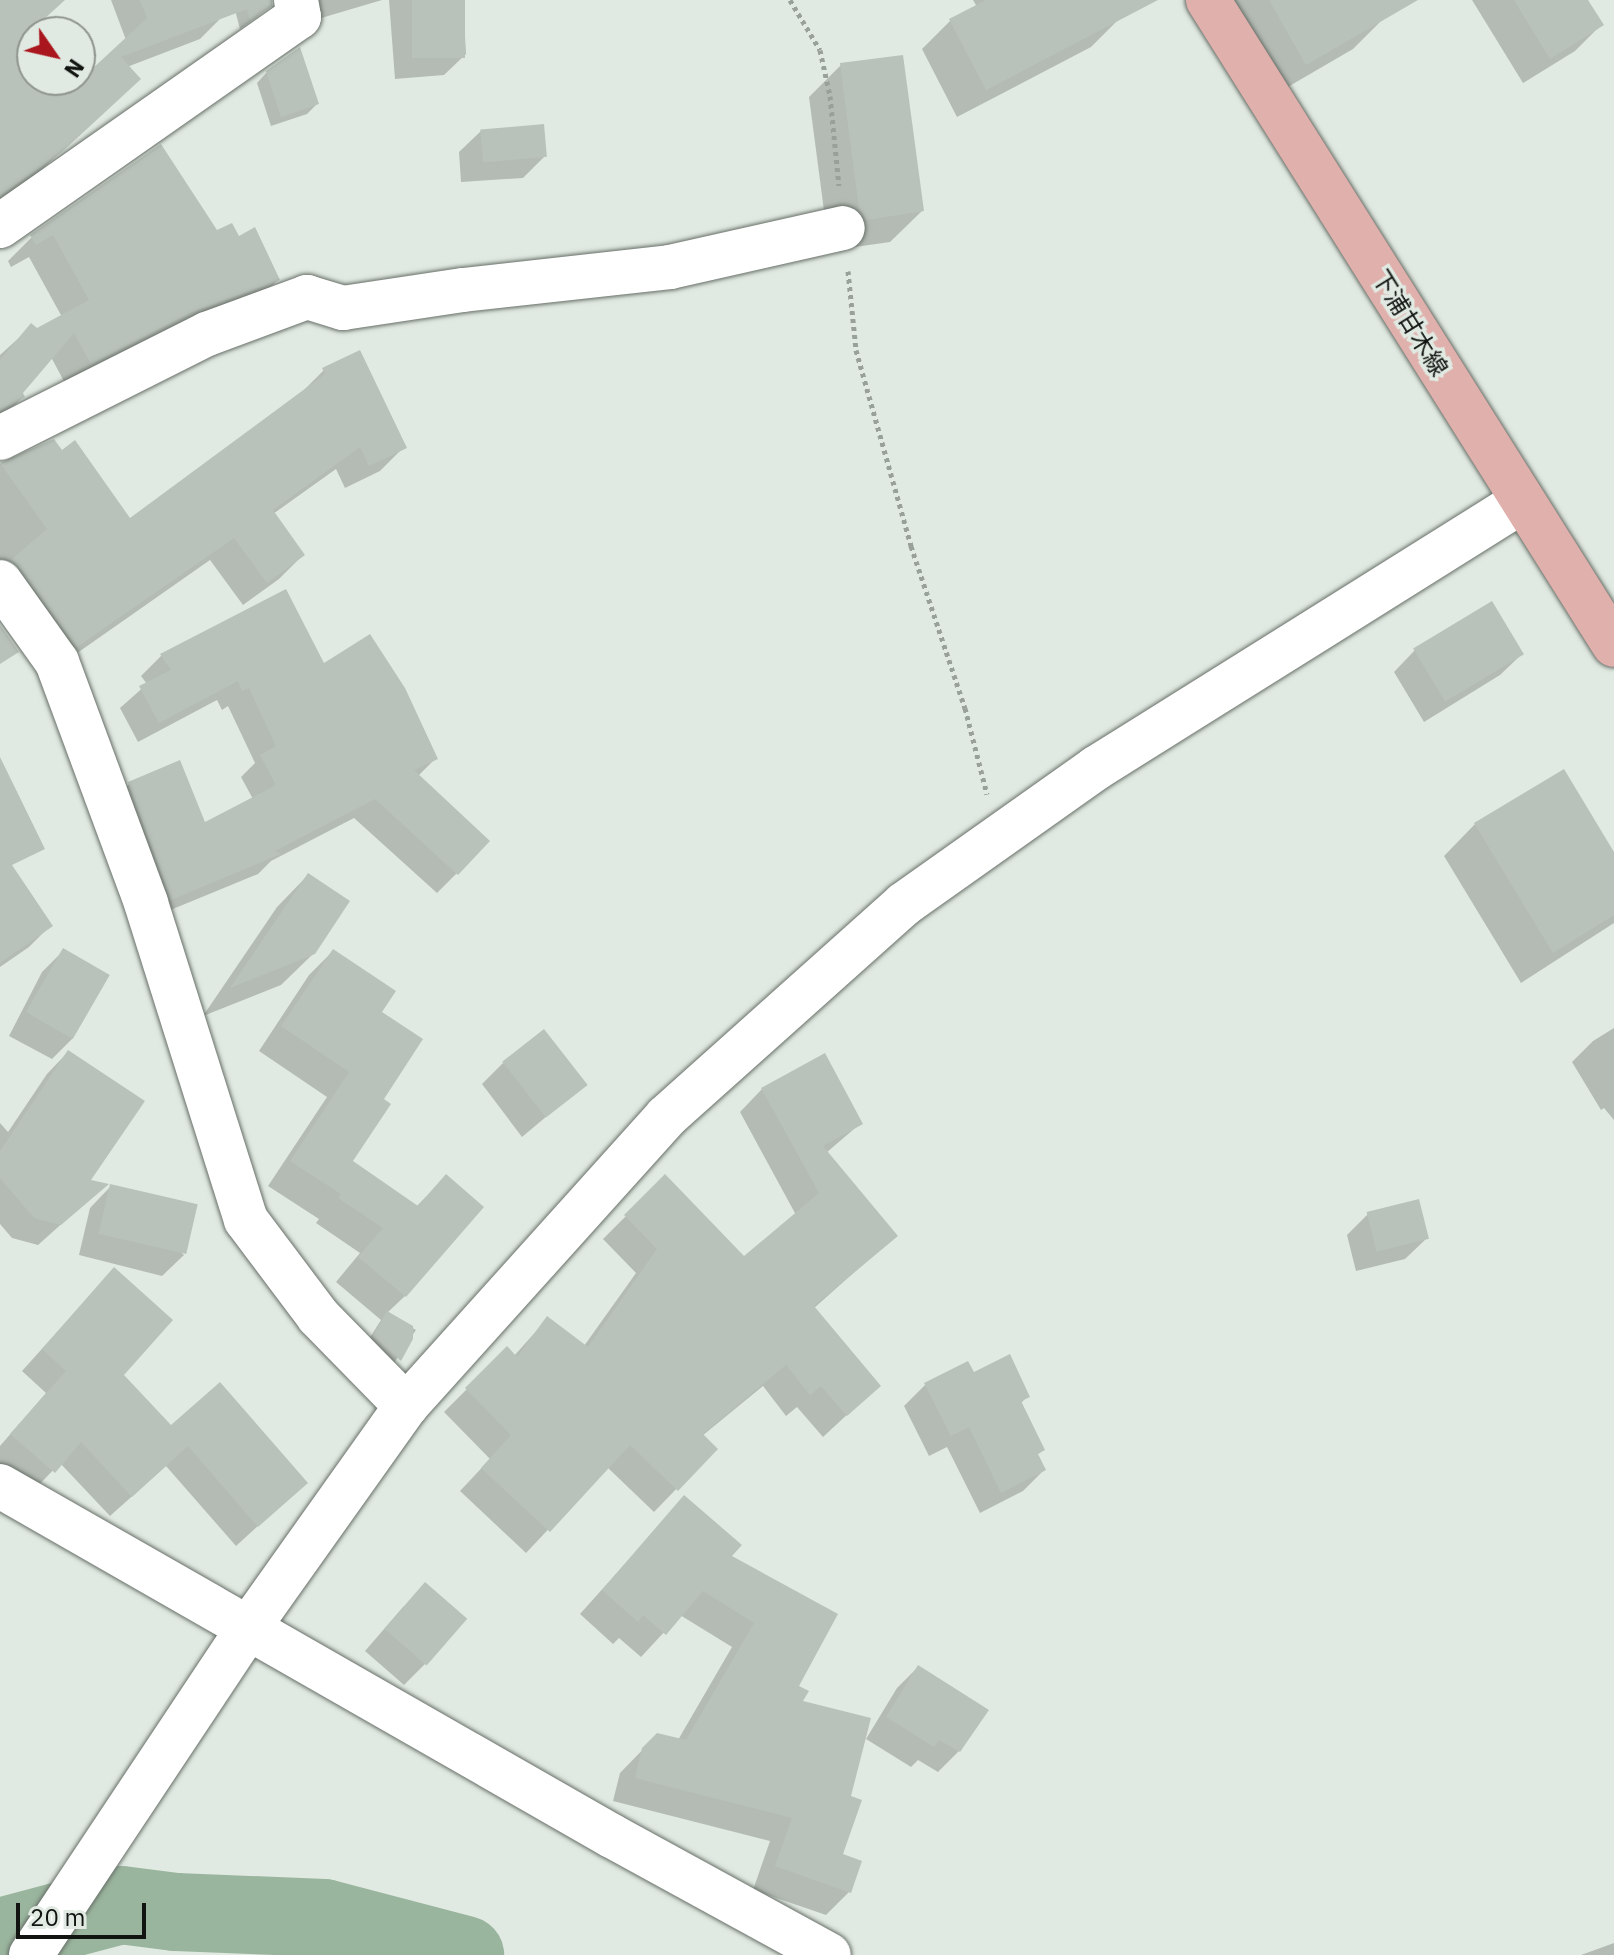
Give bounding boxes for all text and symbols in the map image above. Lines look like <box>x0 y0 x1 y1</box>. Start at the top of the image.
north arrow <box>16 16 96 96</box>
text: N <box>58 54 91 83</box>
street label: 下浦甘木線 <box>1366 264 1454 382</box>
scale bar <box>20 1887 150 1937</box>
text: 20 m <box>30 1901 85 1933</box>

